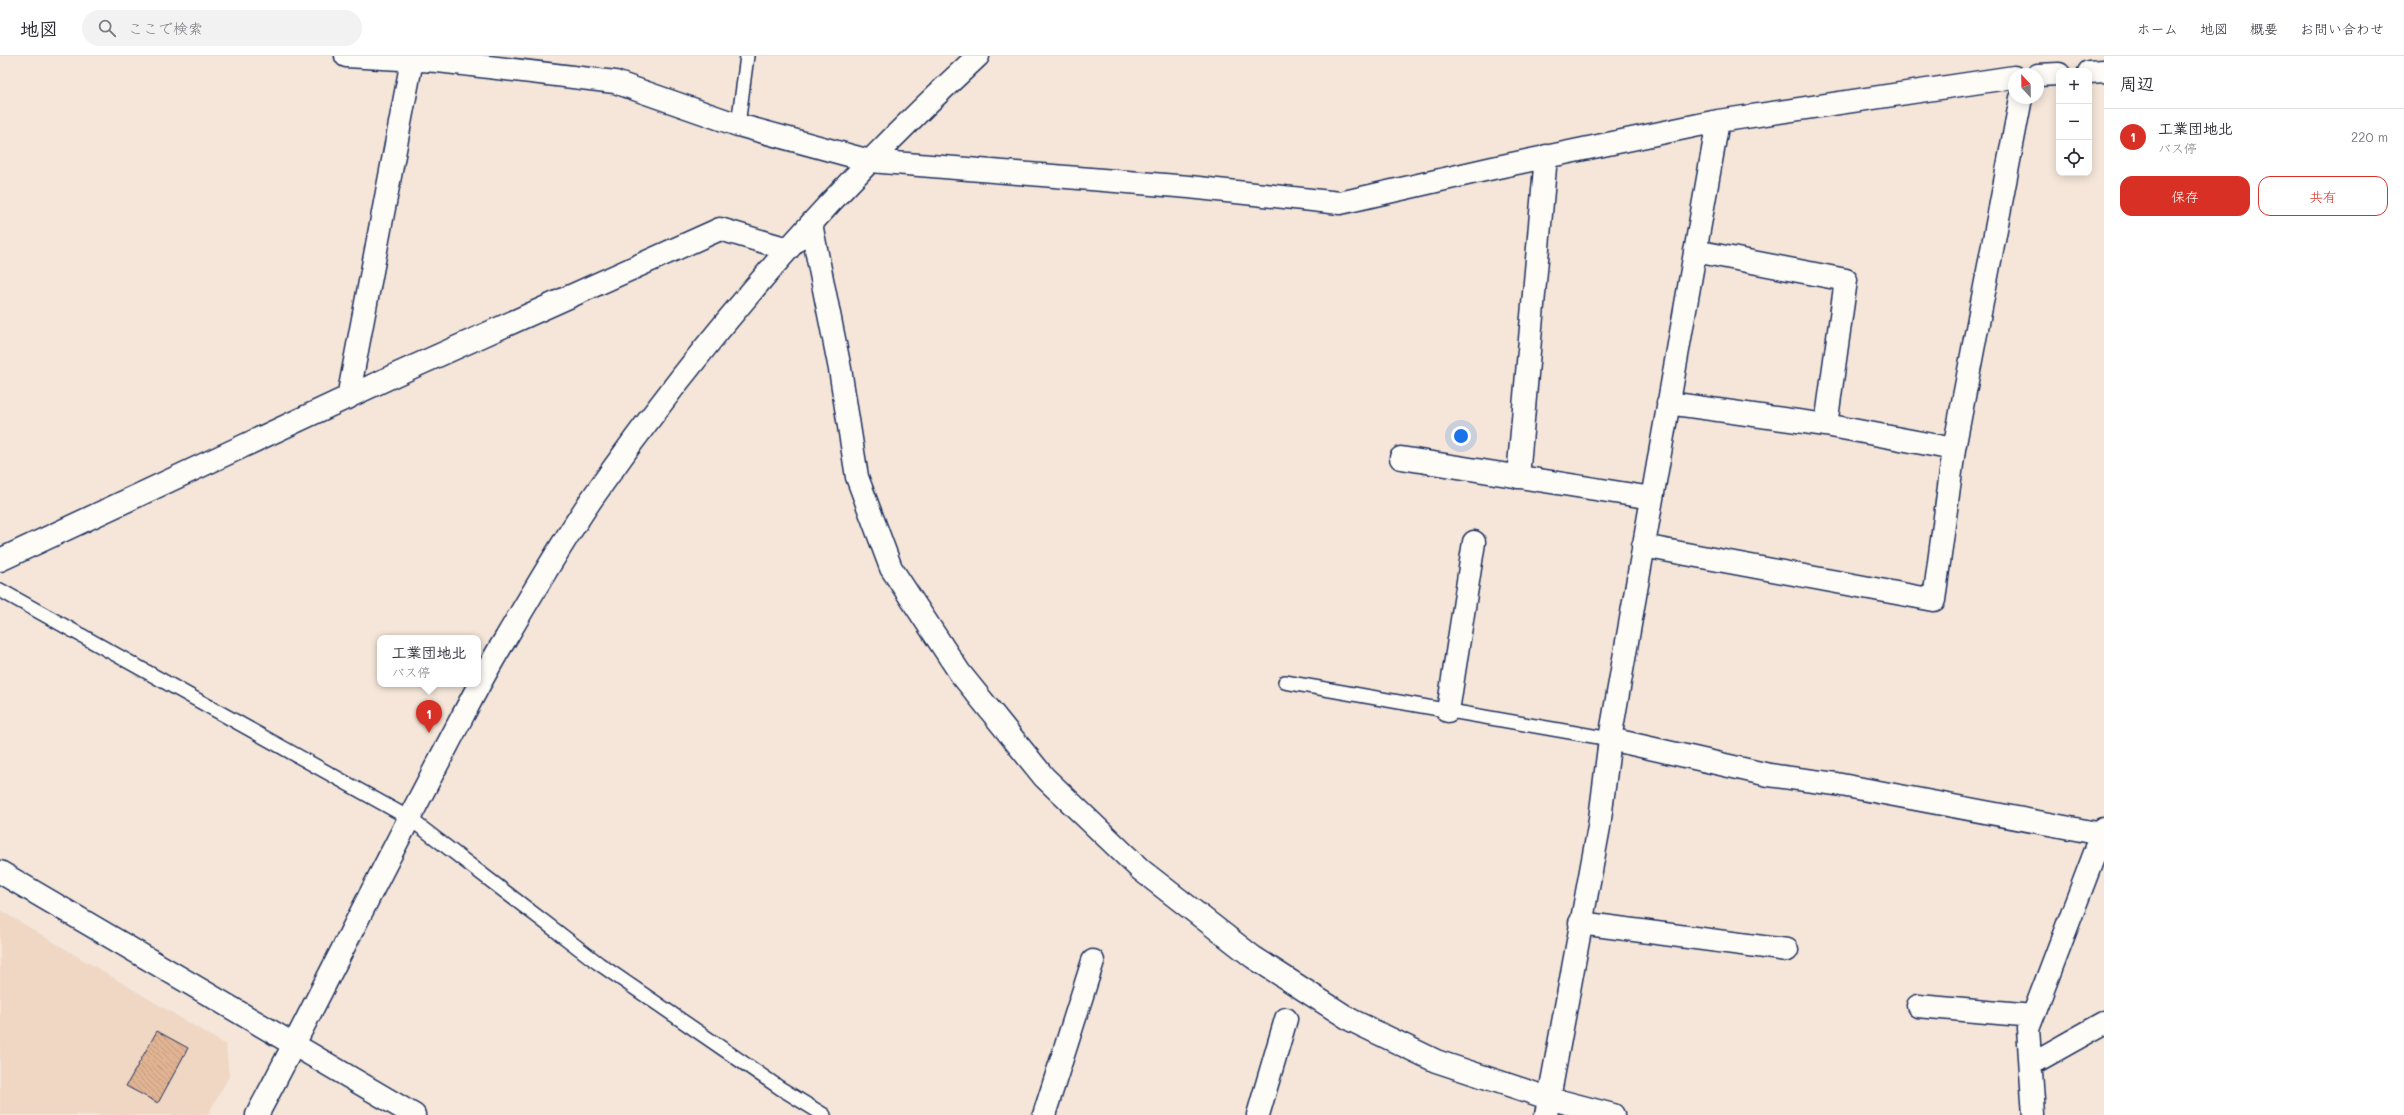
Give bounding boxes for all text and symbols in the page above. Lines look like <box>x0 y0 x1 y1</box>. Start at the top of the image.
search box <box>82 10 362 46</box>
text: 地図 <box>20 16 58 41</box>
icon: search <box>96 17 118 39</box>
text: ここで検索 <box>128 18 203 38</box>
text: ホーム <box>2137 19 2178 38</box>
text: 地図 <box>2200 19 2228 38</box>
text: 概要 <box>2250 19 2278 38</box>
text: お問い合わせ <box>2300 19 2384 38</box>
north arrow <box>2008 68 2044 104</box>
map controls <box>2056 68 2092 176</box>
button: + <box>2056 68 2092 104</box>
text: 周辺 <box>2120 72 2154 94</box>
button: − <box>2056 104 2092 140</box>
text: 工業団地北 <box>2158 118 2233 138</box>
text: 1 <box>2130 128 2136 145</box>
text: 220 m <box>2351 128 2388 145</box>
text: バス停 <box>2158 139 2197 156</box>
button: locate <box>2056 140 2092 176</box>
button: 保存 <box>2120 176 2250 216</box>
button: 共有 <box>2258 176 2388 216</box>
your location <box>1451 426 1471 446</box>
popup <box>377 635 481 687</box>
text: 工業団地北 <box>391 642 467 662</box>
text: バス停 <box>391 663 431 680</box>
pin: 1 <box>416 700 442 733</box>

